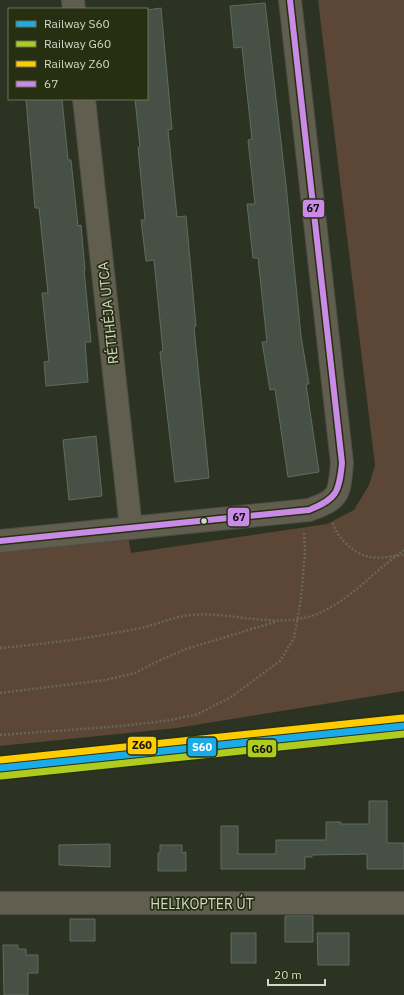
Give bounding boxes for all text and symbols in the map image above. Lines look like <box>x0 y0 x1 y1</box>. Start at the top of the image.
legend <box>8 8 148 100</box>
text: Railway S60 <box>44 16 110 31</box>
text: Railway G60 <box>44 36 111 51</box>
text: Railway Z60 <box>44 56 110 71</box>
text: 67 <box>44 76 58 91</box>
line badge: 67 <box>302 199 325 218</box>
text: 67 <box>306 201 320 215</box>
street label: RÉTIHÉJA UTCA <box>93 261 122 365</box>
line badge: 67 <box>227 507 250 527</box>
text: 67 <box>232 510 246 524</box>
unlabelled marker <box>199 516 209 526</box>
line badge: Z60 <box>127 736 157 755</box>
line badge: S60 <box>187 737 217 757</box>
text: Z60 <box>132 738 152 752</box>
line badge: G60 <box>247 739 277 758</box>
text: S60 <box>192 740 212 754</box>
text: G60 <box>251 742 273 756</box>
street label: HELIKOPTER ÚT <box>150 894 254 913</box>
scale bar <box>268 961 325 987</box>
text: 20 m <box>274 967 302 982</box>

